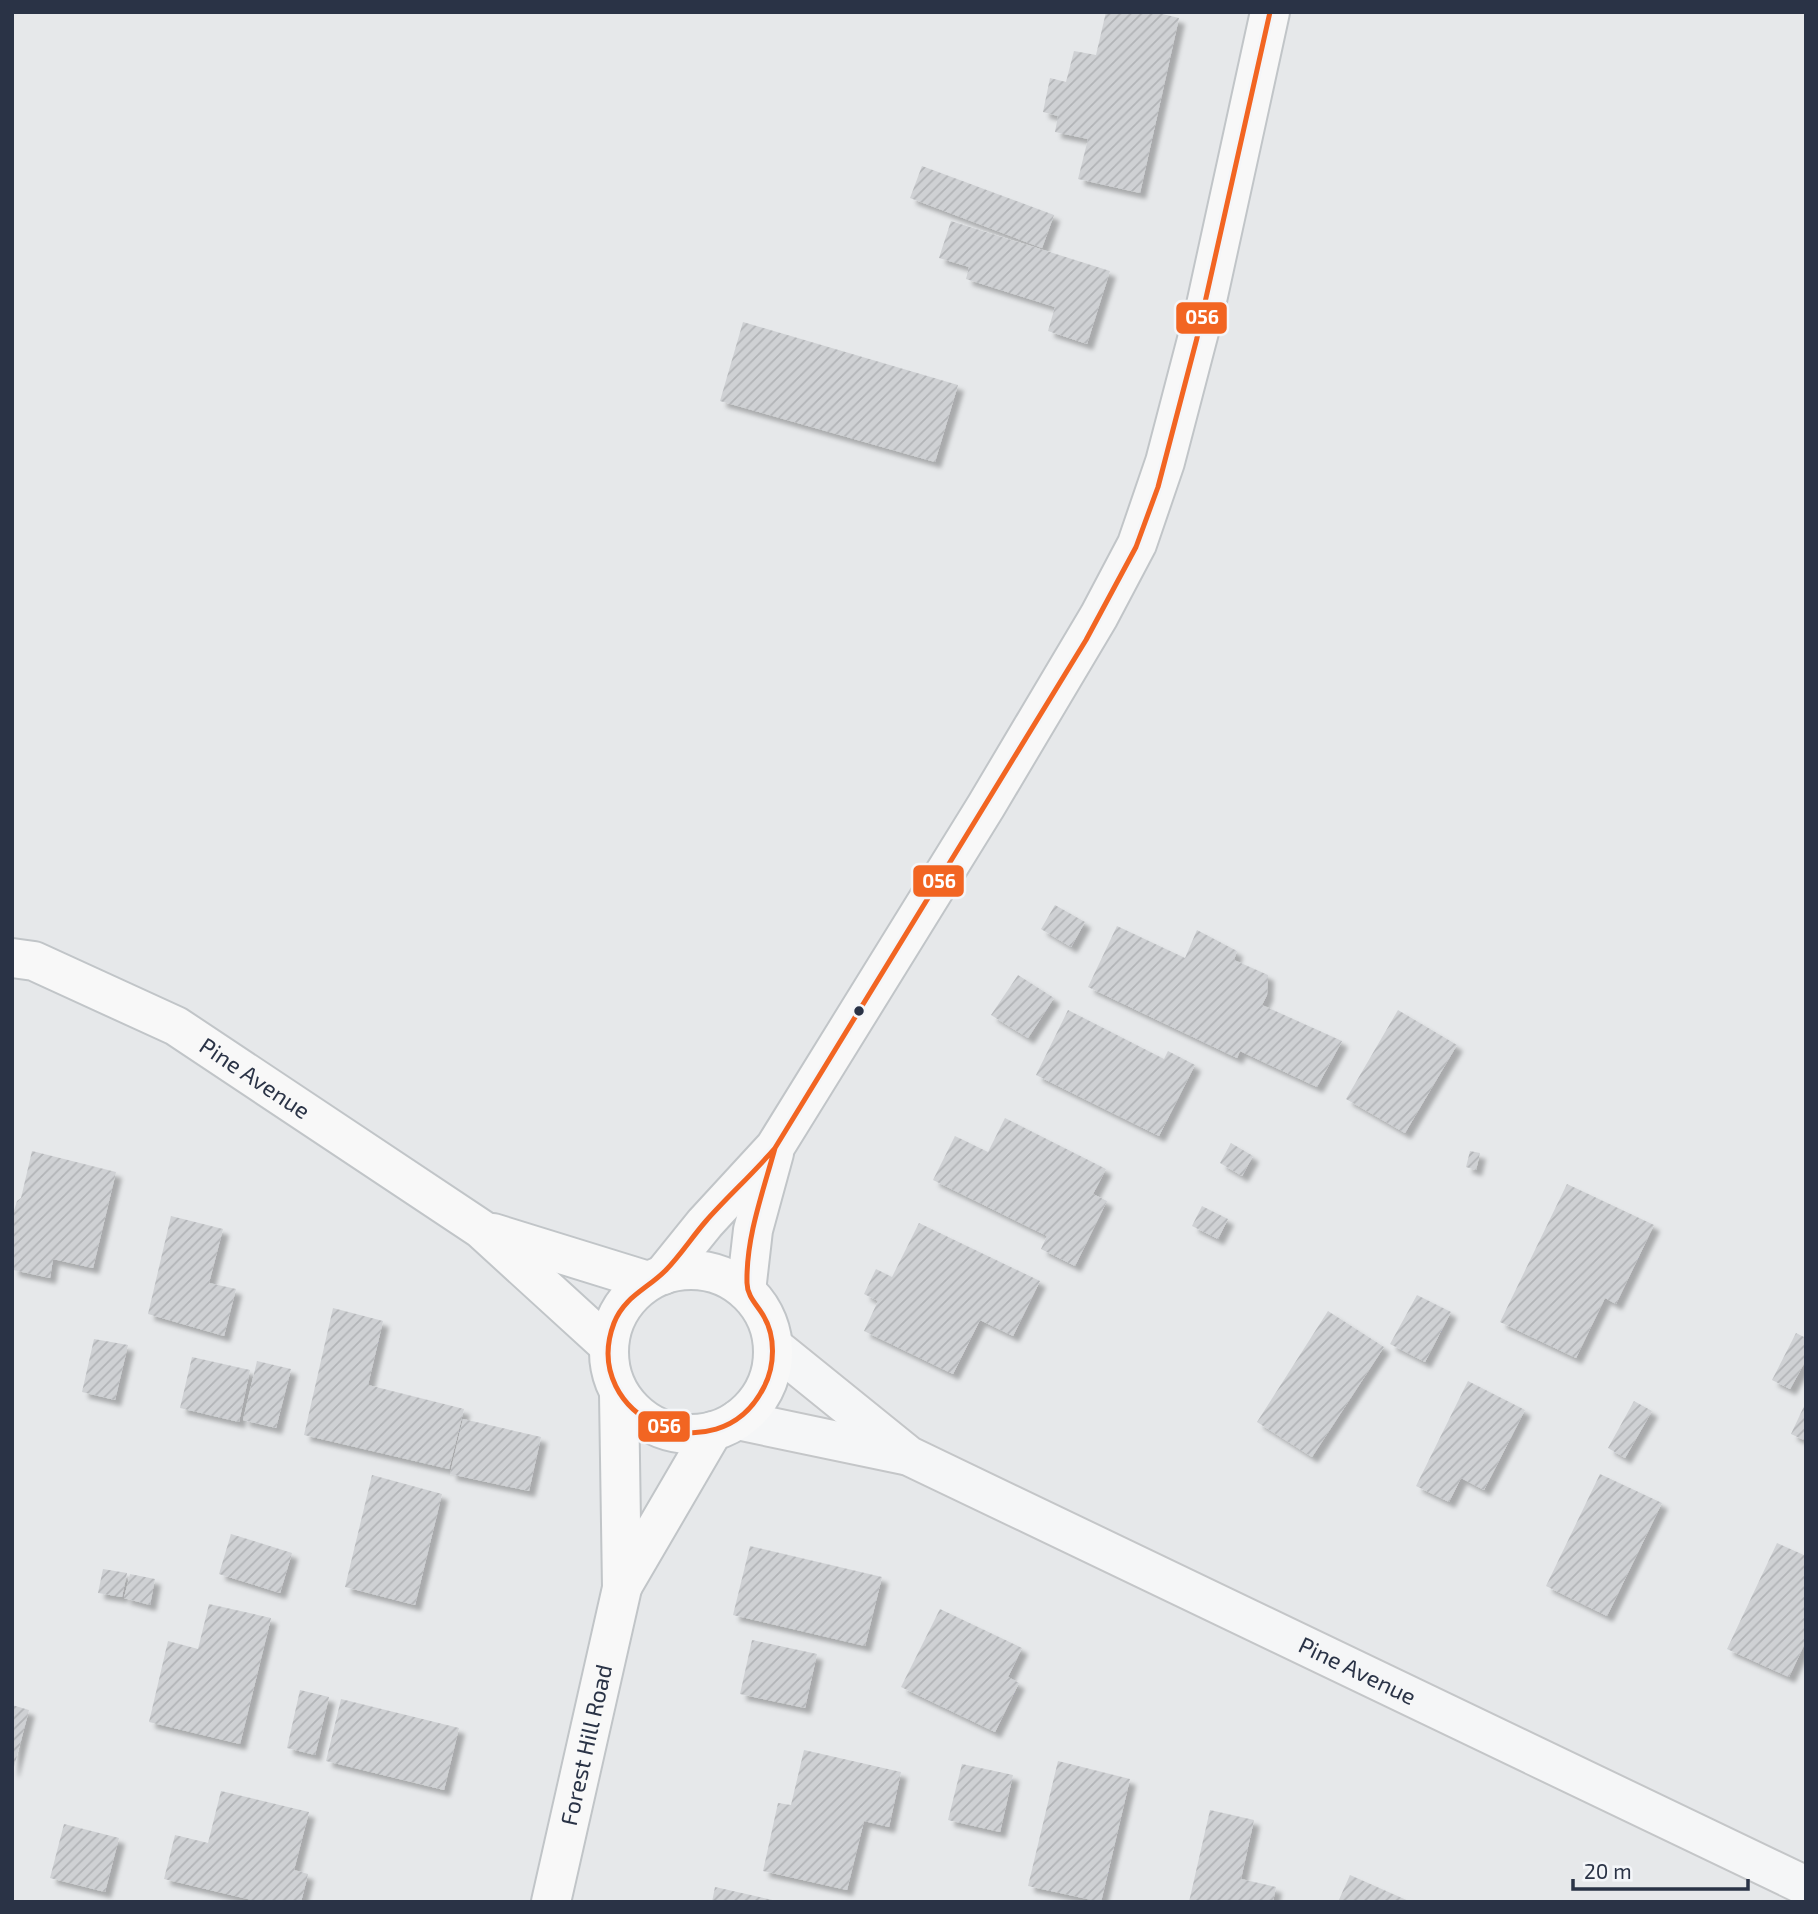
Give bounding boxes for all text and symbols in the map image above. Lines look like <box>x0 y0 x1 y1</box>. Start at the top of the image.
line badge: 056 <box>1175 301 1228 335</box>
text: 056 <box>1185 305 1219 328</box>
line badge: 056 <box>912 864 965 898</box>
text: 056 <box>922 869 956 892</box>
unlabelled marker <box>852 1004 866 1018</box>
street label: Pine Avenue <box>195 1031 316 1124</box>
line badge: 056 <box>637 1410 691 1443</box>
text: 056 <box>647 1414 681 1437</box>
street label: Pine Avenue <box>1294 1630 1421 1710</box>
street label: Forest Hill Road <box>554 1662 617 1828</box>
scale bar <box>1573 1848 1748 1892</box>
text: 20 m <box>1584 1858 1632 1883</box>

